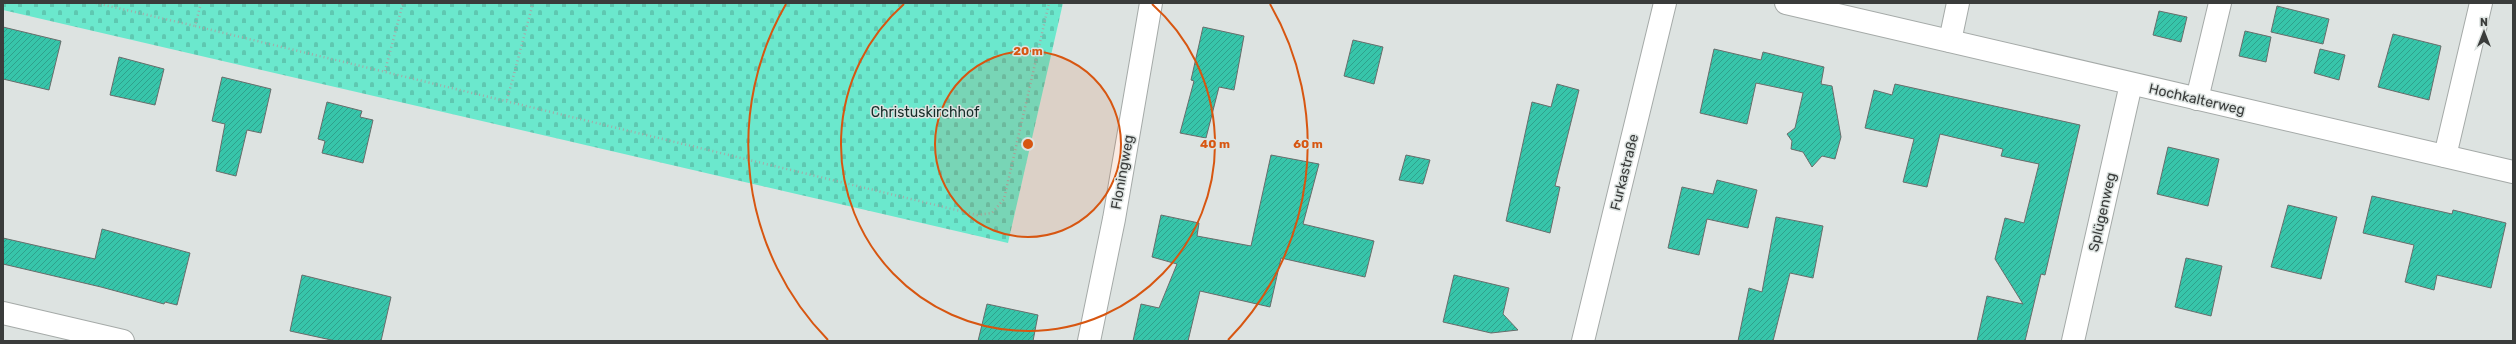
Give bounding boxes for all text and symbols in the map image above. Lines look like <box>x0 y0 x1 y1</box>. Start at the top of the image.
north arrow <box>2464 12 2504 52</box>
text: N <box>2480 16 2488 29</box>
text: 20 m <box>1013 44 1043 58</box>
street label: Hochkalterweg <box>2147 80 2247 119</box>
park label: Christuskirchhof <box>871 104 980 121</box>
street label: Furkastraße <box>1607 132 1642 212</box>
street label: Floningweg <box>1108 133 1137 211</box>
centre of rings <box>1021 137 1035 151</box>
text: 40 m <box>1200 137 1230 151</box>
text: 60 m <box>1293 137 1323 151</box>
street label: Splügenweg <box>2085 171 2120 253</box>

